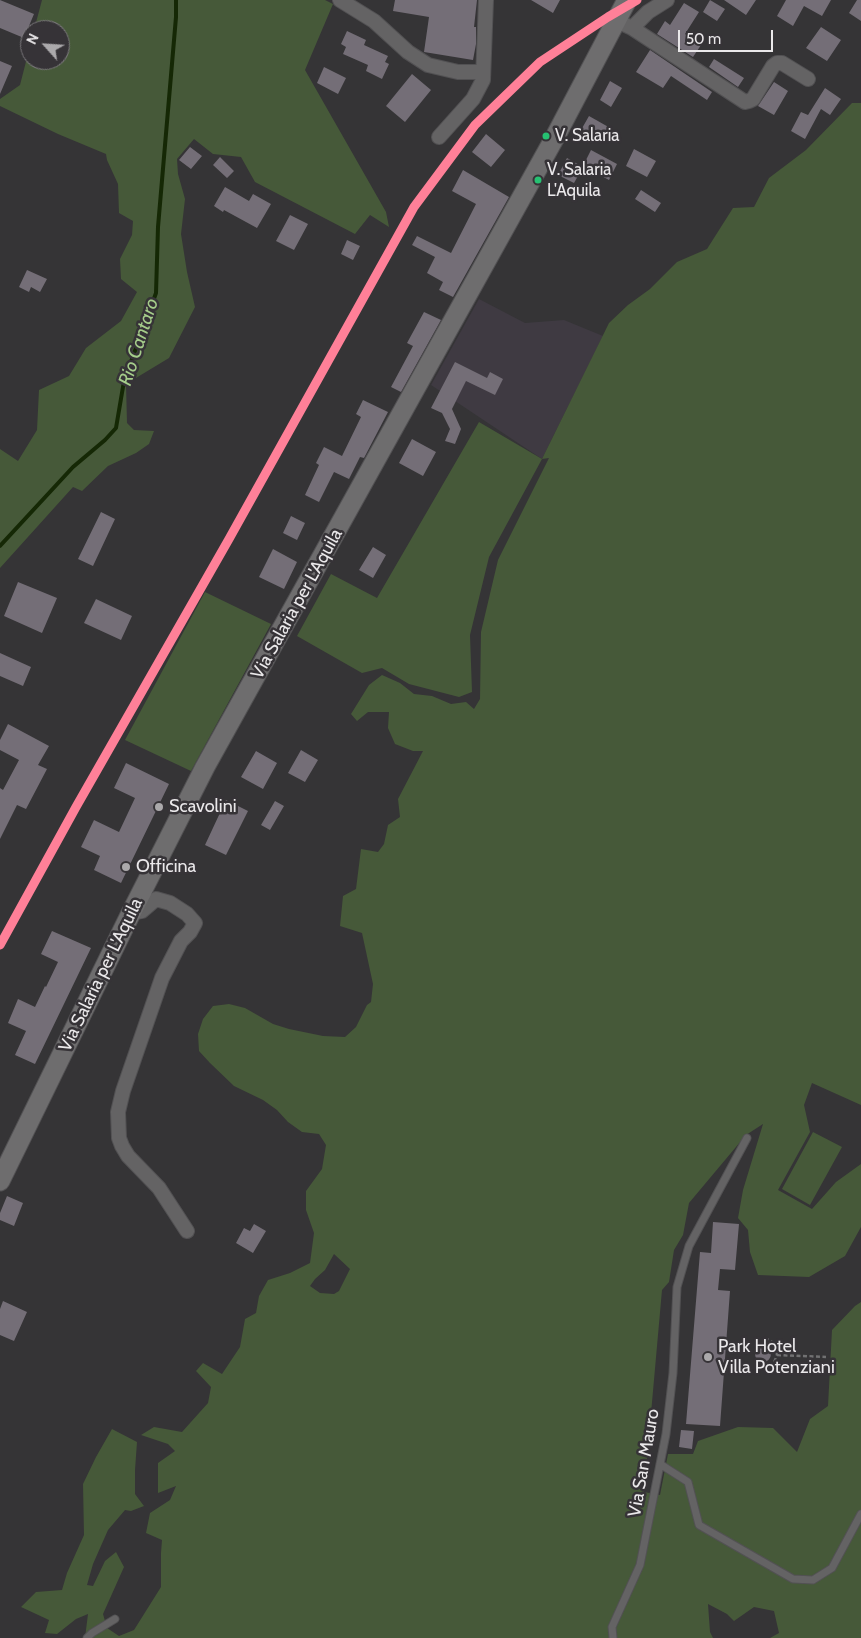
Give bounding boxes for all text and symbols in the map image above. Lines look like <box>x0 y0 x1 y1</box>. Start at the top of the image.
north arrow <box>20 20 70 70</box>
scale bar <box>681 20 776 52</box>
text: N <box>22 30 43 47</box>
text: 50 m <box>686 30 721 48</box>
place label: V. Salaria <box>555 126 619 146</box>
marker: V. Salaria <box>541 131 551 141</box>
place label: V. Salaria L'Aquila <box>547 160 611 200</box>
marker: V. Salaria L'Aquila <box>533 175 543 185</box>
water label: Rio Cantaro <box>114 295 164 389</box>
street label: Via Salaria per L'Aquila <box>247 525 347 683</box>
place label: Scavolini <box>169 796 237 818</box>
marker: Scavolini <box>153 801 165 813</box>
place label: Officina <box>136 856 196 878</box>
marker: Officina <box>120 861 132 873</box>
street label: Via Salaria per L'Aquila <box>54 895 148 1055</box>
place label: Park Hotel Villa Potenziani <box>718 1336 835 1378</box>
marker: Park Hotel Villa Potenziani <box>702 1351 714 1363</box>
street label: Via San Mauro <box>624 1407 664 1519</box>

